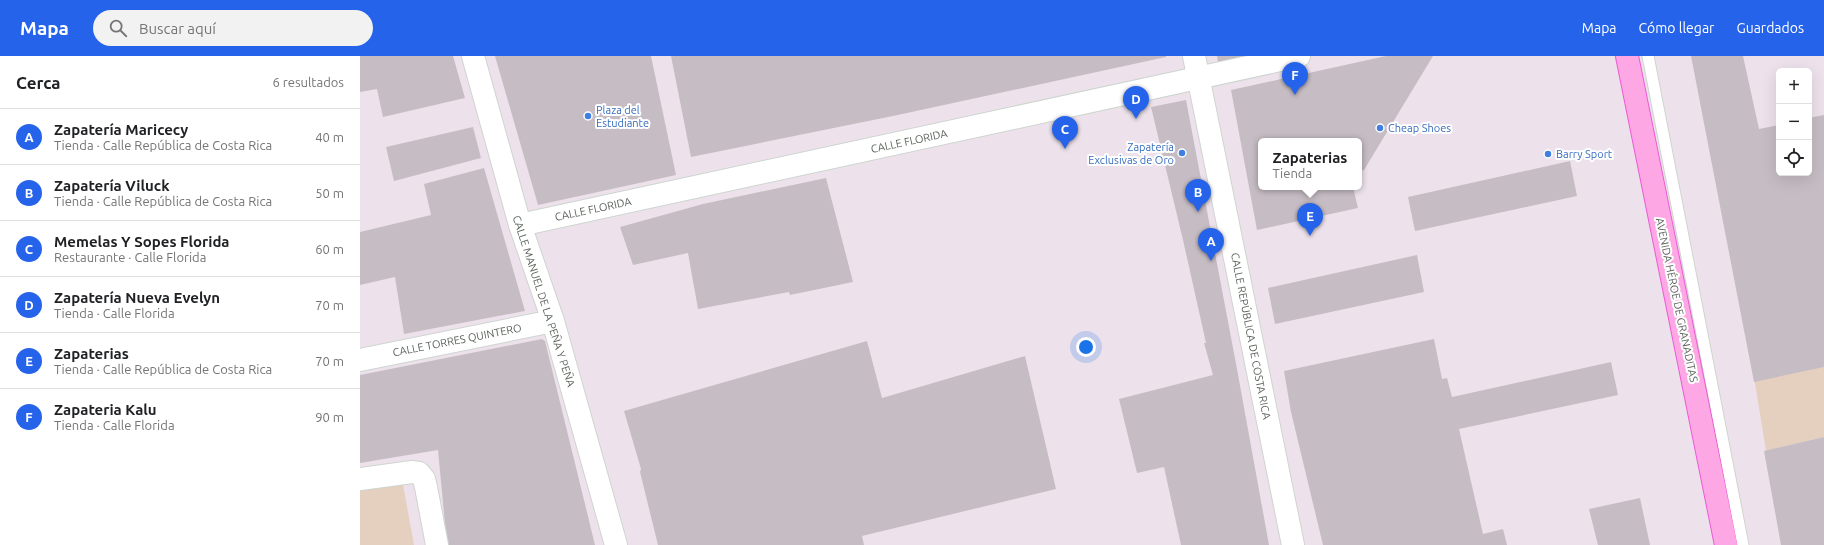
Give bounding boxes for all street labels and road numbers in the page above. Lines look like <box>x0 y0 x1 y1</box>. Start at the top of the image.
street label: CALLE FLORIDA <box>870 127 949 155</box>
street label: CALLE FLORIDA <box>554 195 633 223</box>
street label: CALLE MANUEL DE LA PEÑA Y PEÑA <box>511 214 578 389</box>
street label: AVENIDA HÉROE DE GRANADITAS <box>1654 216 1701 384</box>
street label: CALLE REPÚBLICA DE COSTA RICA <box>1229 251 1274 421</box>
street label: CALLE TORRES QUINTERO <box>392 322 522 358</box>

